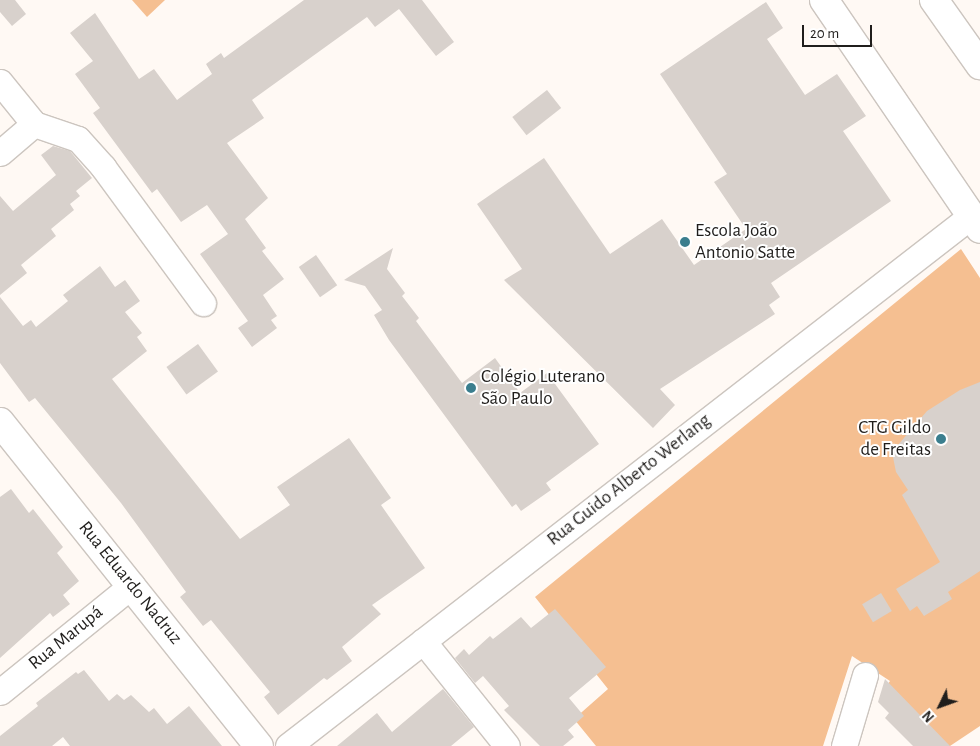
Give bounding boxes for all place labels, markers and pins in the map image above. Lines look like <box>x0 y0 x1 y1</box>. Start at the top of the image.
place label: Escola João Antonio Satte <box>695 220 795 264</box>
marker: Escola João Antonio Satte <box>679 236 691 248</box>
place label: Colégio Luterano São Paulo <box>481 366 605 410</box>
marker: Colégio Luterano São Paulo <box>465 382 477 394</box>
place label: CTG Gildo de Freitas <box>858 417 931 461</box>
marker: CTG Gildo de Freitas <box>935 433 947 445</box>

